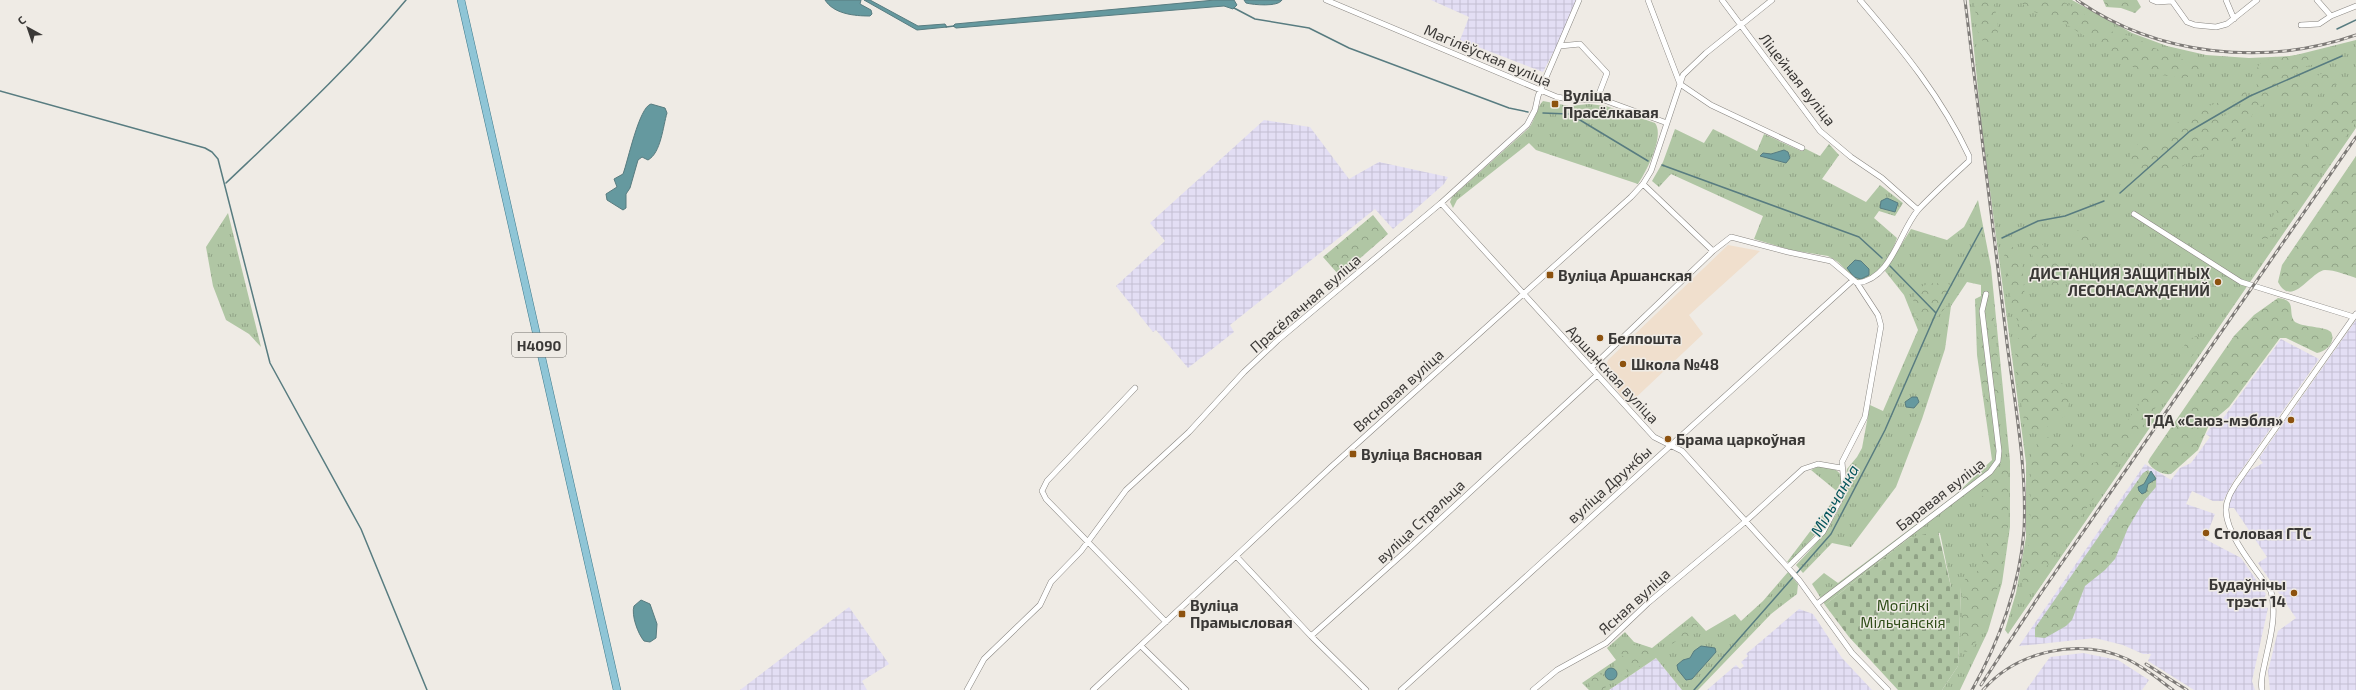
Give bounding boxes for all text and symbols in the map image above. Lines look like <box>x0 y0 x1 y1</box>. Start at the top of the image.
north arrow <box>8 8 48 48</box>
text: С <box>15 13 28 27</box>
street label: Магілёўская вуліца <box>1421 20 1554 91</box>
street label: Ліцейная вуліца <box>1755 29 1840 130</box>
place label: Вуліца Прасёлкавая <box>1563 86 1659 121</box>
marker: Вуліца Прасёлкавая <box>1550 99 1560 109</box>
street label: Прасёлачная вуліца <box>1246 250 1365 357</box>
place label: ДИСТАНЦИЯ ЗАЩИТНЫХ ЛЕСОНАСАЖДЕНИЙ <box>2029 264 2210 299</box>
place label: Вуліца Аршанская <box>1558 266 1692 284</box>
marker: Вуліца Аршанская <box>1545 270 1555 280</box>
marker: ДИСТАНЦИЯ ЗАЩИТНЫХ ЛЕСОНАСАЖДЕНИЙ <box>2213 277 2223 287</box>
street label: Аршанская вуліца <box>1562 321 1663 427</box>
place label: Белпошта <box>1608 329 1681 347</box>
road number: Н4090 <box>512 333 566 357</box>
marker: Белпошта <box>1595 333 1605 343</box>
street label: Вясновая вуліца <box>1349 345 1448 436</box>
place label: Школа №48 <box>1631 355 1719 373</box>
marker: Школа №48 <box>1618 359 1628 369</box>
place label: ТДА «Саюз-мэбля» <box>2144 411 2283 429</box>
marker: ТДА «Саюз-мэбля» <box>2286 415 2296 425</box>
place label: Брама царкоўная <box>1676 430 1805 448</box>
marker: Брама царкоўная <box>1663 434 1673 444</box>
street label: вуліца Дружбы <box>1563 442 1655 527</box>
place label: Вуліца Вясновая <box>1361 445 1482 463</box>
marker: Вуліца Вясновая <box>1348 449 1358 459</box>
street label: Баравая вуліца <box>1892 454 1988 535</box>
water label: Мільчанка <box>1806 461 1862 539</box>
street label: вуліца Стральца <box>1372 475 1469 567</box>
place label: Столовая ГТС <box>2214 524 2312 542</box>
marker: Столовая ГТС <box>2201 528 2211 538</box>
street label: Ясная вуліца <box>1594 564 1674 639</box>
place label: Будаўнічы трэст 14 <box>2209 575 2286 610</box>
marker: Будаўнічы трэст 14 <box>2289 588 2299 598</box>
place label: Вуліца Прамысловая <box>1190 596 1293 631</box>
park label: Могілкі Мільчанскія <box>1860 596 1946 631</box>
marker: Вуліца Прамысловая <box>1177 609 1187 619</box>

